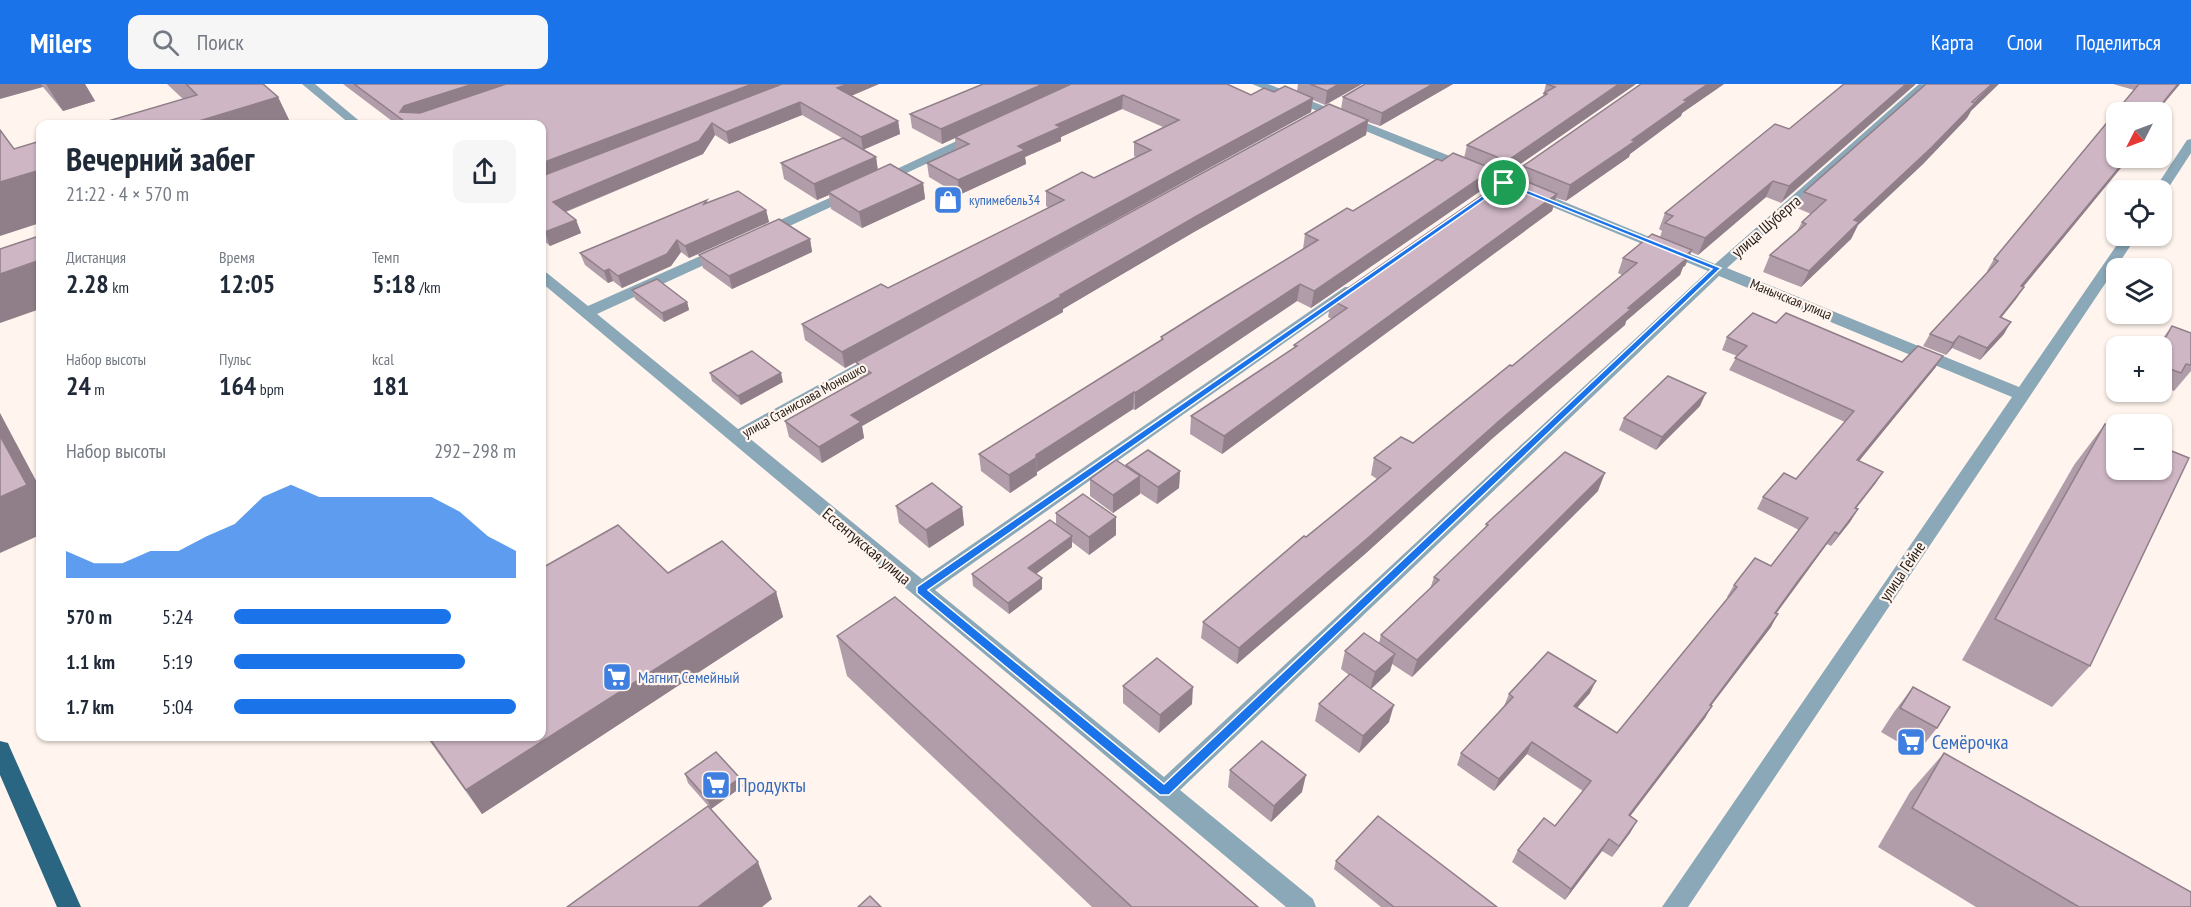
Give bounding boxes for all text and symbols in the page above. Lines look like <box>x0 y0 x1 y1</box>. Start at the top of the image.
search box <box>128 15 548 69</box>
text: Milers <box>30 24 92 61</box>
icon: search <box>149 26 182 59</box>
text: Поиск <box>197 28 244 56</box>
text: Карта <box>1931 29 1974 56</box>
text: Слои <box>2007 29 2042 56</box>
text: Поделиться <box>2075 29 2161 56</box>
north arrow <box>2106 102 2172 168</box>
map controls <box>2106 102 2172 480</box>
text: Вечерний забег <box>66 137 254 180</box>
button: share <box>453 140 516 203</box>
pin <box>1478 157 1529 208</box>
icon: arrive <box>1487 166 1520 199</box>
button: locate <box>2106 180 2172 246</box>
text: 21:22 · 4 × 570 m <box>66 181 189 207</box>
shop icon: купимебель34 <box>932 184 964 216</box>
street label: улица Шуберта <box>1727 190 1805 262</box>
place label: купимебель34 <box>969 191 1041 209</box>
text: Дистанция <box>66 247 126 267</box>
text: Время <box>219 247 255 267</box>
text: Темп <box>372 247 399 267</box>
button: layers <box>2106 258 2172 324</box>
text: 2.28 <box>66 267 109 300</box>
text: 12:05 <box>219 267 275 300</box>
text: 5:18 <box>372 267 416 300</box>
street label: Манычская улица <box>1747 274 1835 324</box>
text: km <box>109 277 129 297</box>
text: /km <box>416 277 441 297</box>
button: + <box>2106 336 2172 402</box>
text: Набор высоты <box>66 349 146 369</box>
text: Пульс <box>219 349 251 369</box>
text: kcal <box>372 349 394 369</box>
street label: улица Станислава Монюшко <box>739 358 869 442</box>
text: 24 <box>66 369 91 402</box>
text: 164 <box>219 369 256 402</box>
text: 181 <box>372 369 409 402</box>
text: m <box>91 379 105 399</box>
text: bpm <box>256 379 284 399</box>
button: − <box>2106 414 2172 480</box>
text: Набор высоты <box>66 438 166 464</box>
text: 292–298 m <box>434 438 516 464</box>
street label: Ессентукская улица <box>819 503 915 589</box>
street label: улица Гейне <box>1875 537 1929 605</box>
text: 570 m <box>66 604 112 630</box>
text: 5:24 <box>162 604 193 630</box>
text: 1.1 km <box>66 649 115 675</box>
text: 5:19 <box>162 649 193 675</box>
supermarket icon: Магнит Семейный <box>601 661 633 693</box>
place label: Магнит Семейный <box>638 667 739 687</box>
text: 1.7 km <box>66 694 114 720</box>
text: 5:04 <box>162 694 193 720</box>
supermarket icon: Семёрочка <box>1895 726 1927 758</box>
place label: Семёрочка <box>1932 729 2009 755</box>
supermarket icon: Продукты <box>700 769 732 801</box>
place label: Продукты <box>737 772 806 798</box>

